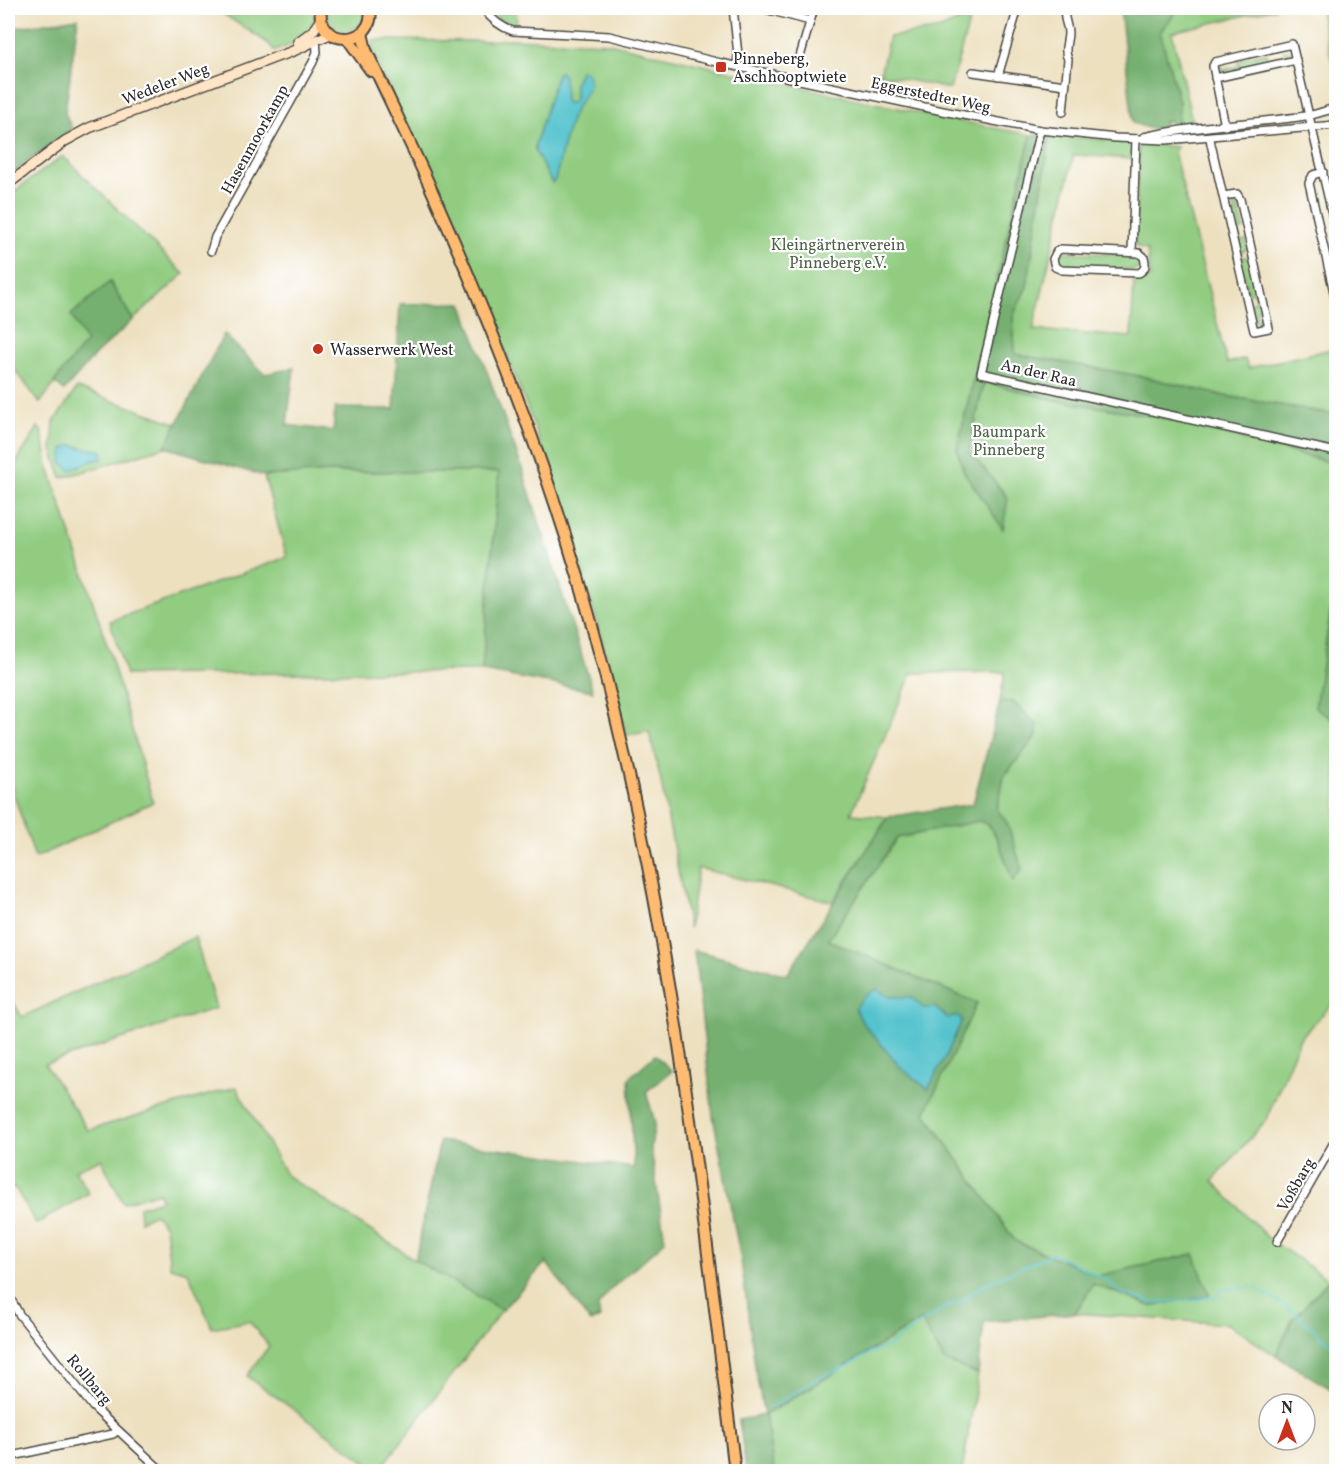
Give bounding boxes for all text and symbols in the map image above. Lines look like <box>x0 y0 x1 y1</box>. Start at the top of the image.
place label: Pinneberg, Aschhooptwiete <box>733 49 847 89</box>
street label: Wedeler Weg <box>119 58 212 111</box>
marker: Pinneberg, Aschhooptwiete <box>714 60 728 74</box>
street label: Eggerstedter Weg <box>869 72 993 119</box>
street label: Hasenmoorkamp <box>217 81 295 199</box>
park label: Kleingärtnerverein Pinneberg e.V. <box>771 235 905 275</box>
place label: Wasserwerk West <box>330 340 454 362</box>
marker: Wasserwerk West <box>311 342 325 356</box>
street label: An der Raa <box>998 355 1079 393</box>
park label: Baumpark Pinneberg <box>972 422 1046 462</box>
street label: Voßbarg <box>1272 1154 1321 1216</box>
street label: Rollbarg <box>61 1350 116 1410</box>
north arrow <box>1257 1392 1317 1452</box>
text: N <box>1281 1398 1293 1420</box>

